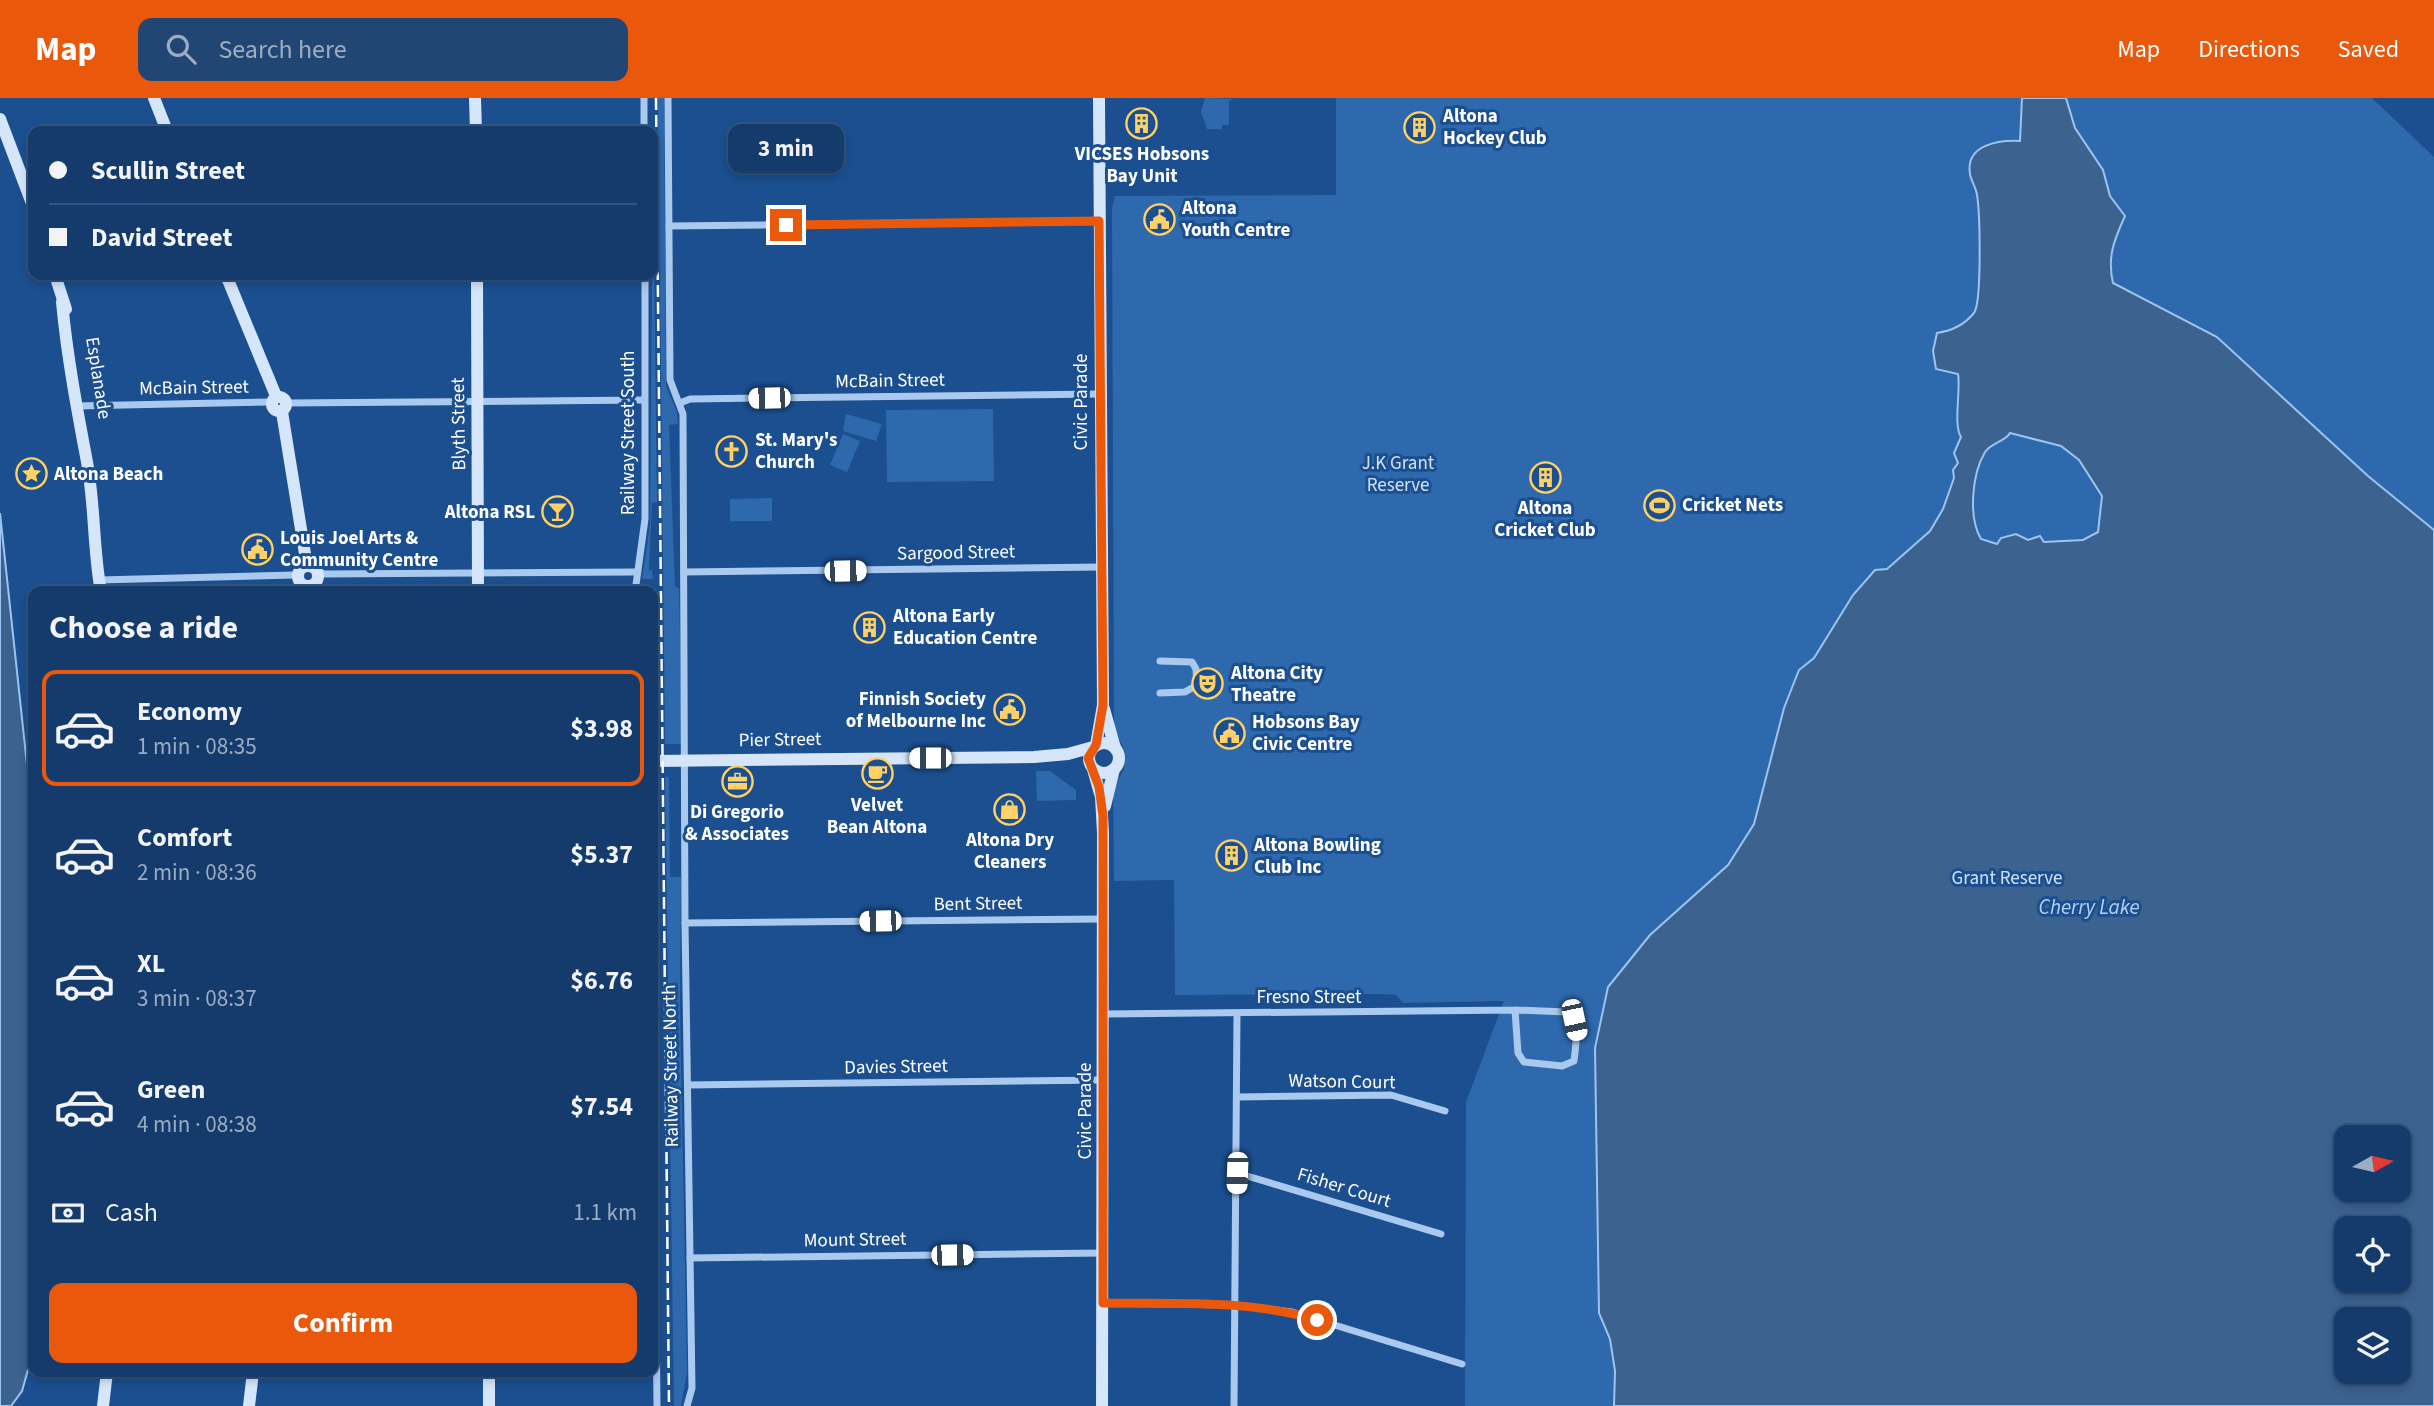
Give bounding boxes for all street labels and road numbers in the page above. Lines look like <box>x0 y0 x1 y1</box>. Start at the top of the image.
street label: Esplanade <box>78 335 118 421</box>
street label: Railway Street South <box>615 351 642 515</box>
street label: Civic Parade <box>1068 354 1095 450</box>
street label: McBain Street <box>835 367 946 395</box>
street label: McBain Street <box>139 374 250 402</box>
street label: Blyth Street <box>445 377 473 471</box>
street label: Sargood Street <box>897 538 1016 568</box>
street label: Pier Street <box>738 726 822 754</box>
street label: Bent Street <box>933 890 1023 918</box>
street label: Railway Street North <box>656 984 686 1148</box>
street label: Fresno Street <box>1257 984 1362 1011</box>
street label: Davies Street <box>844 1053 949 1081</box>
street label: Civic Parade <box>1072 1063 1099 1159</box>
street label: Watson Court <box>1288 1068 1396 1096</box>
street label: Fisher Court <box>1294 1161 1395 1215</box>
street label: Mount Street <box>803 1226 907 1254</box>

